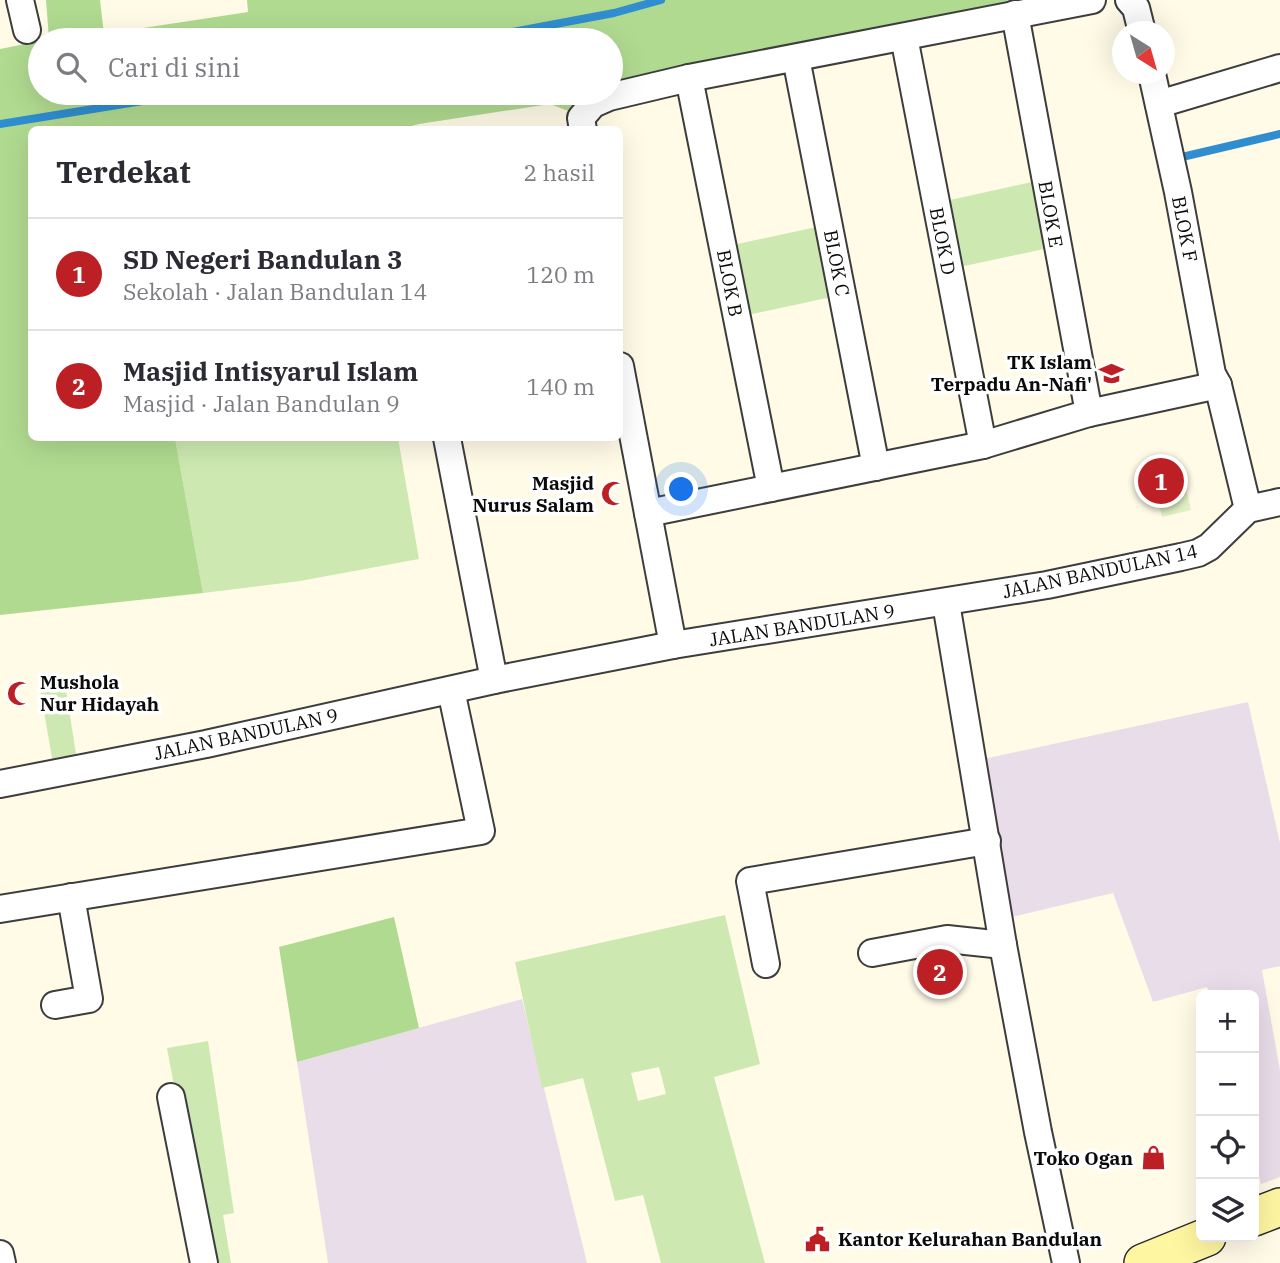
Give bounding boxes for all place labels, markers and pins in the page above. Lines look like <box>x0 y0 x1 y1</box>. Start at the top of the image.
place label: TK Islam Terpadu An-Nafi' <box>931 350 1092 396</box>
school or university icon: TK Islam Terpadu An-Nafi' <box>1098 359 1126 387</box>
pin: 1 <box>1138 455 1184 507</box>
place label: Masjid Nurus Salam <box>473 471 594 517</box>
mosque icon: Masjid Nurus Salam <box>600 480 628 508</box>
place label: Mushola Nur Hidayah <box>40 670 159 716</box>
mosque icon: Mushola Nur Hidayah <box>6 679 34 707</box>
pin: 2 <box>917 946 963 998</box>
shop icon: Toko Ogan <box>1139 1144 1167 1172</box>
place label: Toko Ogan <box>1034 1146 1133 1170</box>
public building icon: Kantor Kelurahan Bandulan <box>804 1225 832 1253</box>
place label: Kantor Kelurahan Bandulan <box>838 1227 1103 1251</box>

